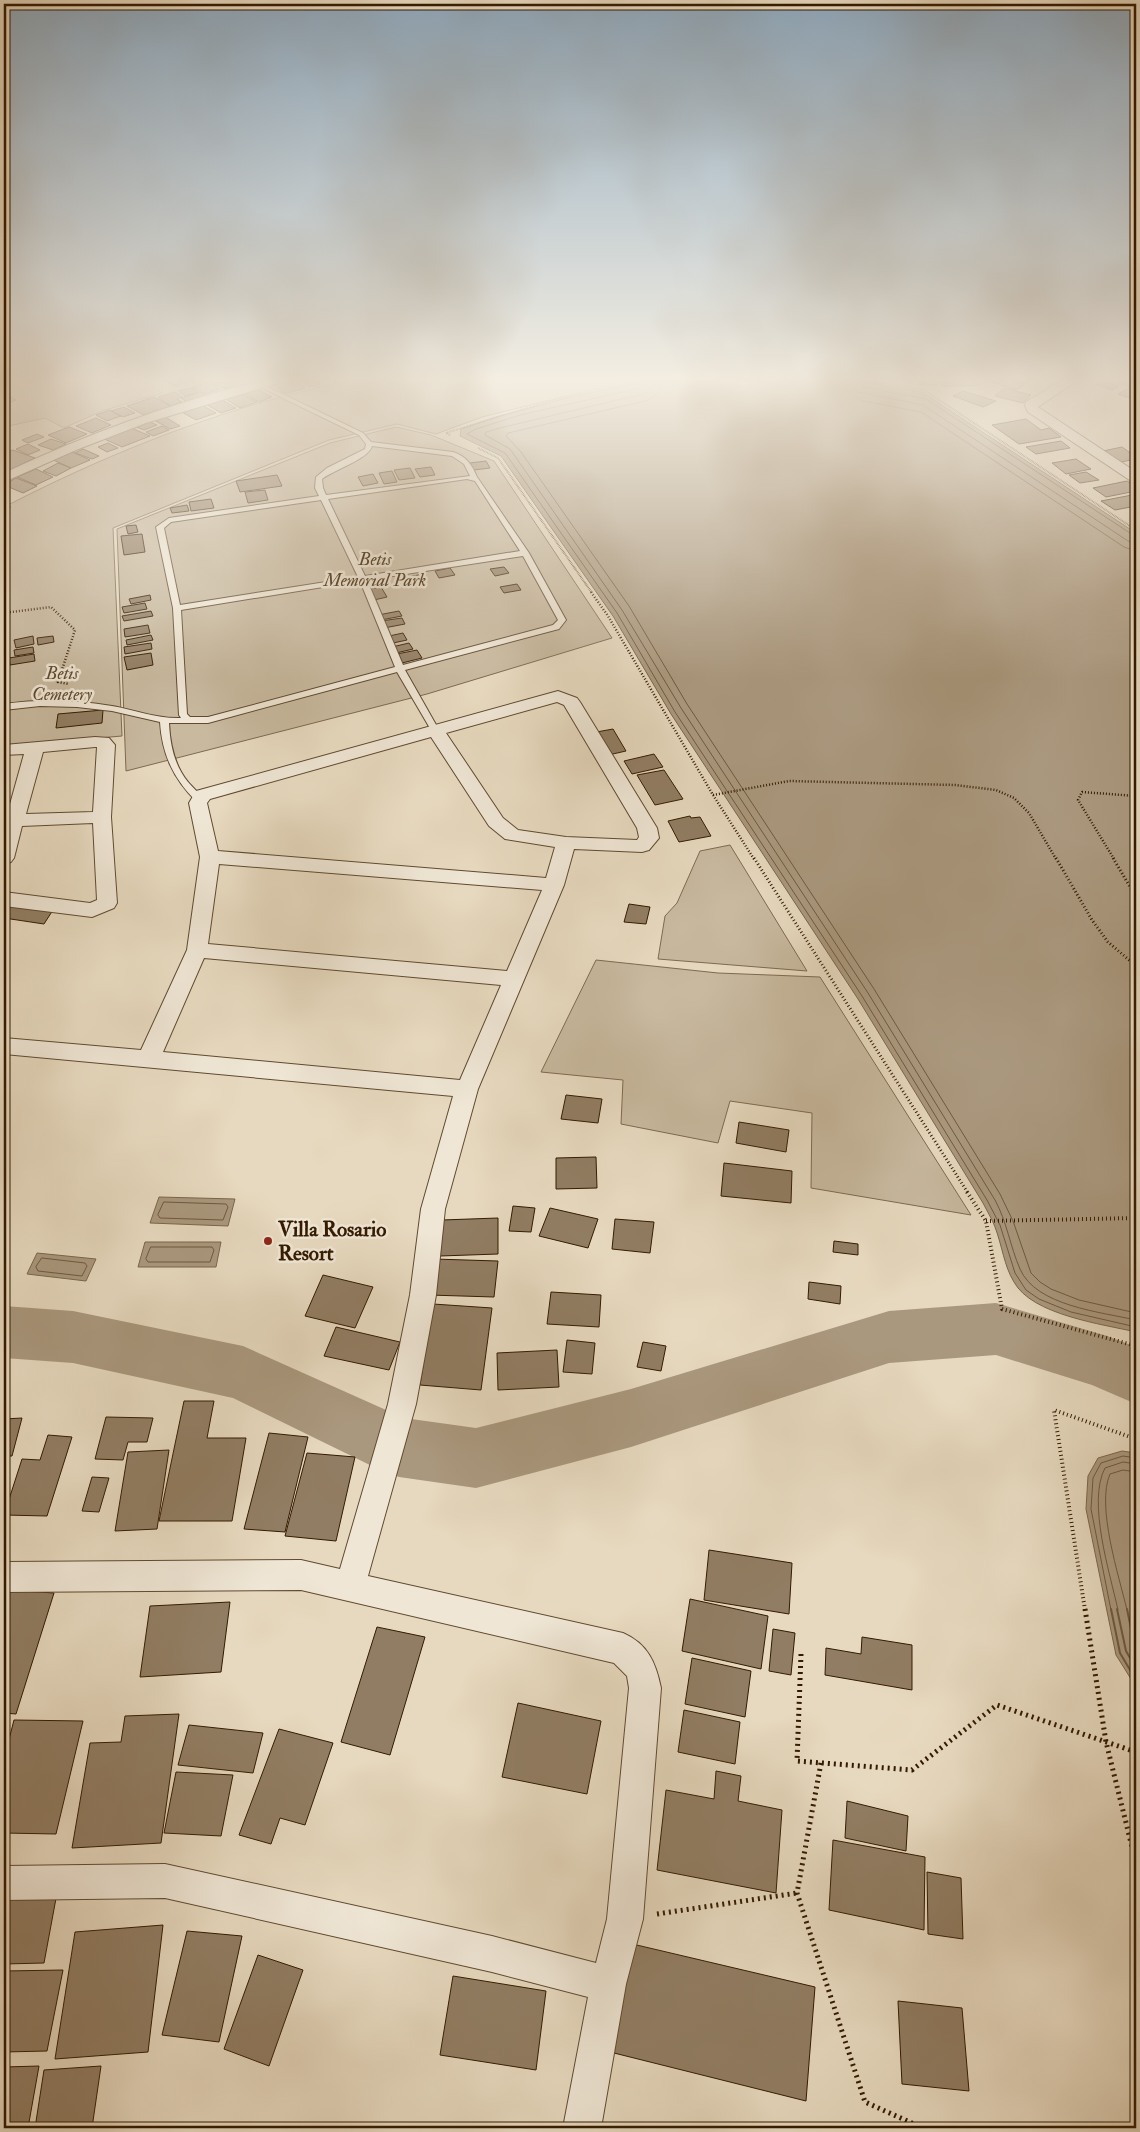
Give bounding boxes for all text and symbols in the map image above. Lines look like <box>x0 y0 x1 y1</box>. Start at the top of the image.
park label: Betis Memorial Park <box>323 548 426 592</box>
park label: Betis Cemetery <box>32 662 93 706</box>
place label: Villa Rosario Resort <box>277 1216 386 1267</box>
marker: Villa Rosario Resort <box>262 1235 274 1247</box>

